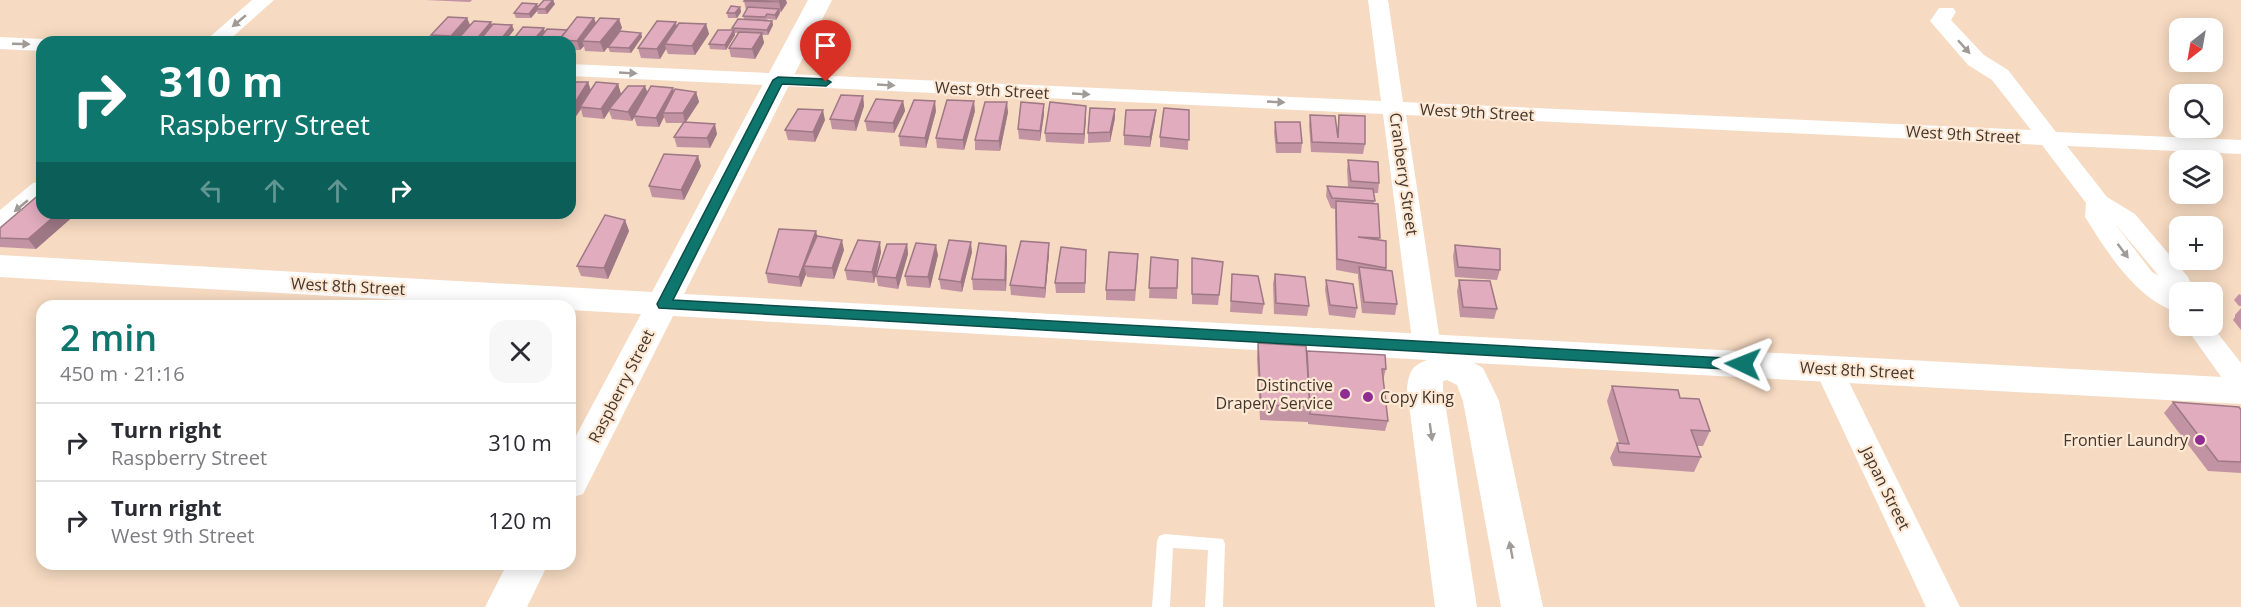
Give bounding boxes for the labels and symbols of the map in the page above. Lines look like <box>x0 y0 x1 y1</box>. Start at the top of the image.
one-way arrow <box>232 14 247 27</box>
north arrow <box>2169 18 2223 72</box>
pin <box>800 20 851 82</box>
one-way arrow <box>1957 39 1970 54</box>
one-way arrow <box>12 40 31 49</box>
one-way arrow <box>619 68 638 77</box>
street label: West 9th Street <box>934 76 1050 104</box>
one-way arrow <box>877 80 896 90</box>
one-way arrow <box>1071 89 1090 98</box>
one-way arrow <box>1266 98 1285 107</box>
street label: West 9th Street <box>1419 98 1535 126</box>
street label: Cranberry Street <box>1384 111 1424 237</box>
street label: West 9th Street <box>1905 120 2021 148</box>
one-way arrow <box>13 199 29 212</box>
one-way arrow <box>2117 244 2129 259</box>
street label: West 8th Street <box>290 272 406 300</box>
street label: Raspberry Street <box>583 325 659 447</box>
position arrow <box>1711 332 1775 396</box>
street label: West 8th Street <box>1799 356 1915 384</box>
place label: Distinctive Drapery Service <box>1216 374 1333 414</box>
place label: Copy King <box>1380 386 1454 408</box>
marker: Distinctive Drapery Service <box>1338 387 1352 401</box>
marker: Copy King <box>1361 390 1375 404</box>
one-way arrow <box>1426 423 1435 442</box>
place label: Frontier Laundry <box>2063 429 2189 451</box>
marker: Frontier Laundry <box>2193 433 2207 447</box>
street label: Japan Street <box>1855 441 1916 534</box>
one-way arrow <box>1506 540 1515 559</box>

